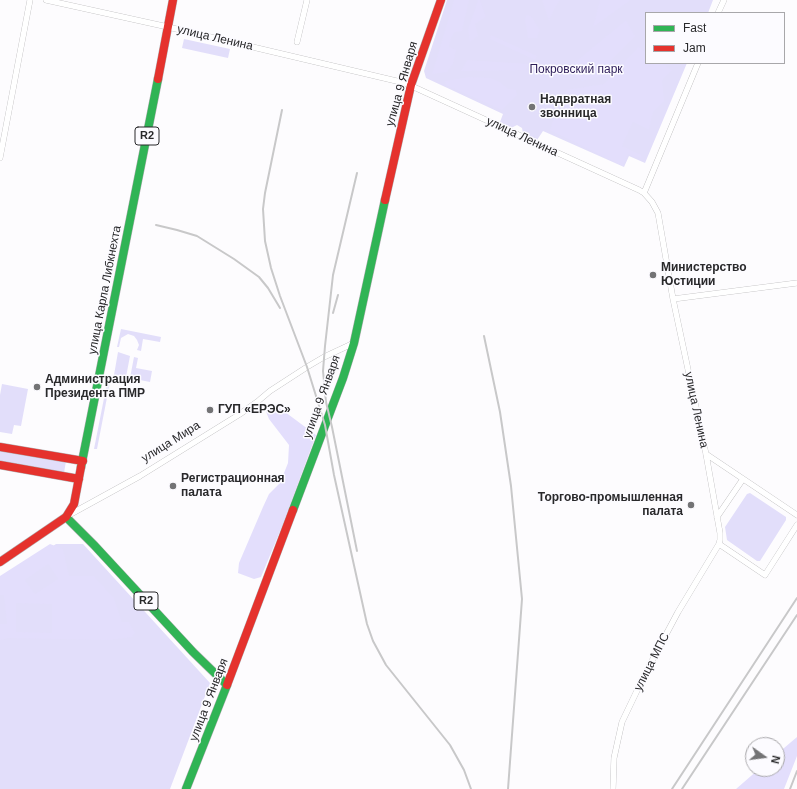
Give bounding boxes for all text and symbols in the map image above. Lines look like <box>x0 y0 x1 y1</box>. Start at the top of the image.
legend <box>645 12 785 64</box>
text: Fast <box>683 21 706 35</box>
street label: улица Ленина <box>176 22 254 54</box>
street label: улица 9 Января <box>383 40 421 128</box>
text: Jam <box>683 41 706 55</box>
park label: Покровский парк <box>529 63 623 77</box>
place label: Надвратная звонница <box>540 93 611 121</box>
marker: Надвратная звонница <box>527 102 537 112</box>
street label: улица Ленина <box>484 114 560 160</box>
road number: R2 <box>135 127 159 145</box>
street label: улица Карла Либкнехта <box>85 224 125 356</box>
place label: Министерство Юстиции <box>661 261 747 289</box>
marker: Министерство Юстиции <box>648 270 658 280</box>
street label: улица 9 Января <box>300 353 344 441</box>
street label: улица Ленина <box>681 371 711 449</box>
place label: Администрация Президента ПМР <box>45 373 145 401</box>
marker: Администрация Президента ПМР <box>32 382 42 392</box>
place label: ГУП «ЕРЭС» <box>218 403 291 417</box>
marker: ГУП «ЕРЭС» <box>205 405 215 415</box>
street label: улица Мира <box>139 418 203 466</box>
place label: Регистрационная палата <box>181 472 285 500</box>
marker: Регистрационная палата <box>168 481 178 491</box>
place label: Торгово-промышленная палата <box>538 491 683 519</box>
marker: Торгово-промышленная палата <box>686 500 696 510</box>
road number: R2 <box>134 592 158 610</box>
street label: улица МПС <box>631 630 673 694</box>
street label: улица 9 Января <box>187 657 231 743</box>
north arrow <box>745 737 785 777</box>
text: N <box>769 754 782 765</box>

